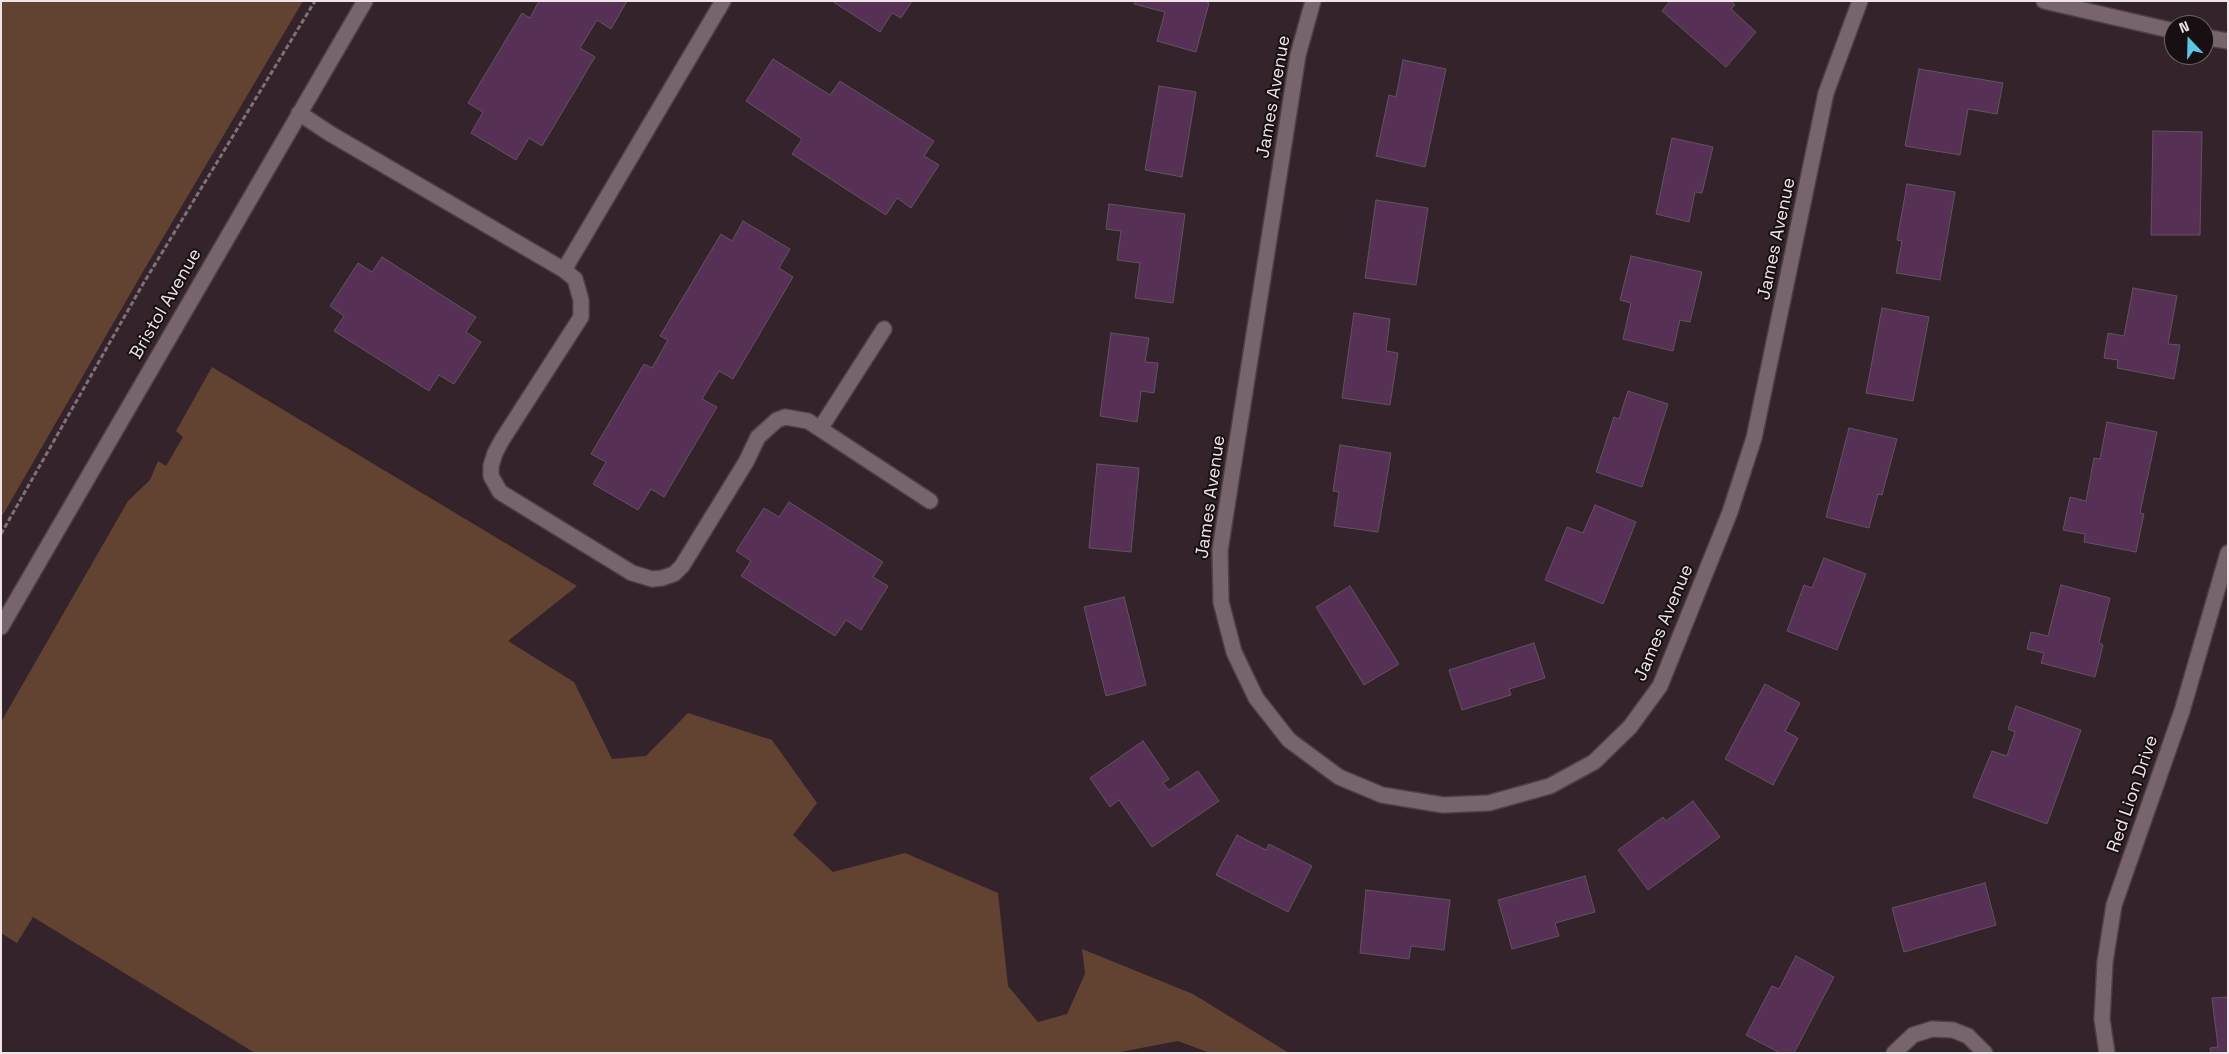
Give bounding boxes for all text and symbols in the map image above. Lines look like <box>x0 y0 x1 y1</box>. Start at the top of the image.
north arrow <box>2164 15 2214 65</box>
text: N <box>2176 17 2192 37</box>
street label: James Avenue <box>1253 34 1295 160</box>
street label: James Avenue <box>1754 176 1800 302</box>
street label: Bristol Avenue <box>126 245 206 363</box>
street label: James Avenue <box>1192 434 1230 560</box>
street label: James Avenue <box>1630 562 1698 684</box>
street label: Red Lion Drive <box>2103 733 2163 855</box>

